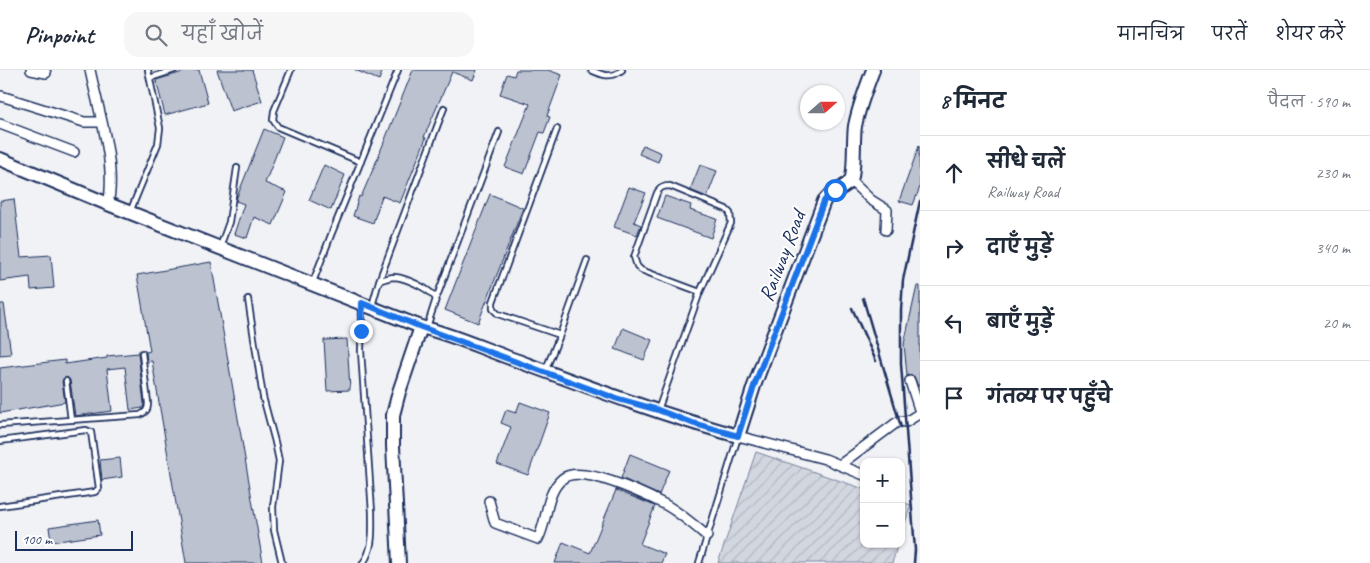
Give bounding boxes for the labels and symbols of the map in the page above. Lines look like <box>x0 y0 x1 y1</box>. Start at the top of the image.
north arrow <box>800 85 845 130</box>
route start <box>824 179 847 202</box>
street label: Railway Road <box>753 204 812 305</box>
route end <box>350 320 373 343</box>
scale bar <box>15 528 132 551</box>

